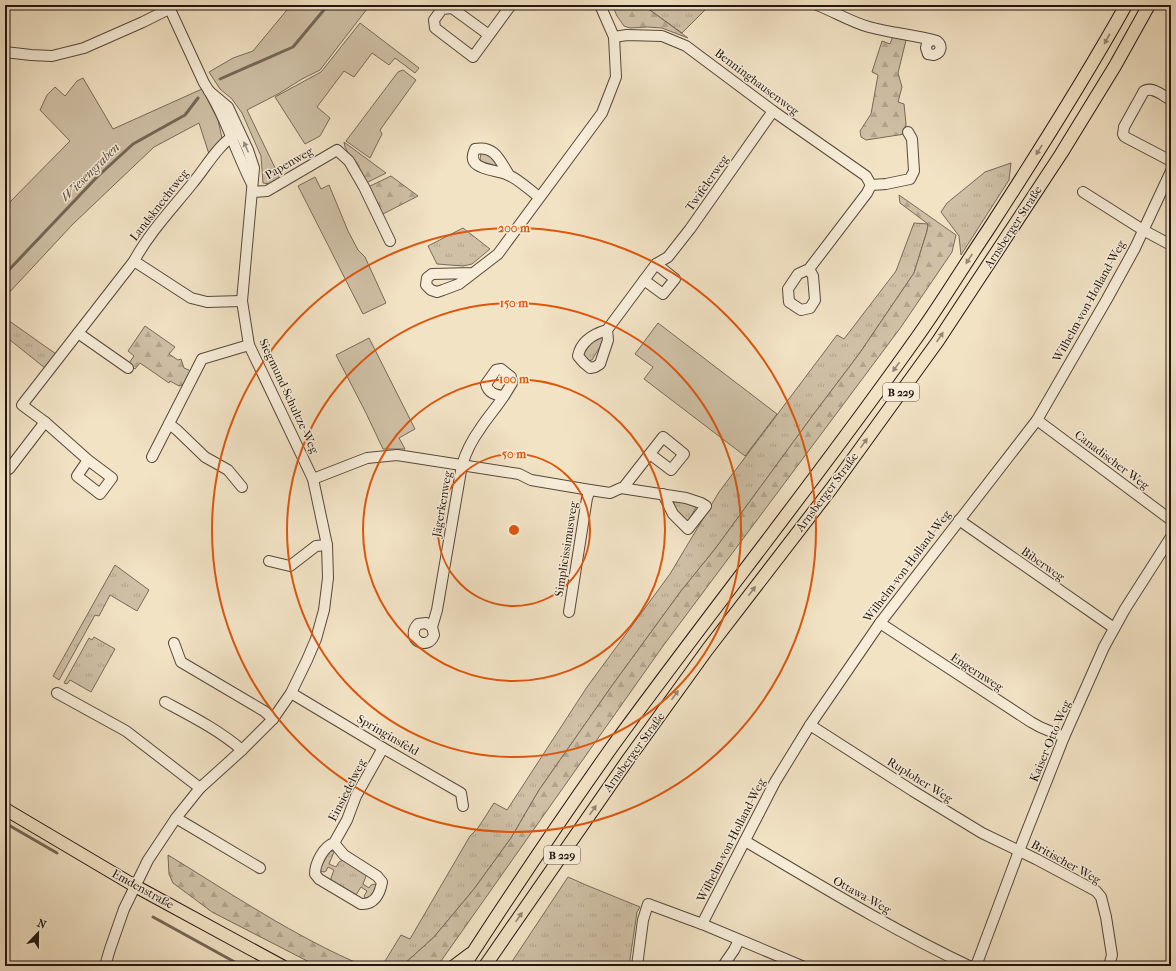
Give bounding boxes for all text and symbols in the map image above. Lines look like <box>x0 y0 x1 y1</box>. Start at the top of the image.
one-way arrow <box>1104 33 1110 45</box>
street label: Benninghausenweg <box>712 46 802 119</box>
water label: Wiesengraben <box>58 140 122 204</box>
one-way arrow <box>243 141 249 153</box>
street label: Papenweg <box>263 143 316 182</box>
one-way arrow <box>1036 144 1043 156</box>
street label: Twifelerweg <box>683 152 732 214</box>
street label: Landsknechtweg <box>127 166 192 244</box>
street label: Arnsberger Straße <box>981 183 1045 272</box>
text: 200 m <box>498 221 531 235</box>
street label: Wilhelm-von-Holland-Weg <box>1049 237 1129 365</box>
one-way arrow <box>965 253 972 265</box>
text: 150 m <box>500 296 529 310</box>
one-way arrow <box>936 332 944 342</box>
street label: Siegmund-Schultze-Weg <box>256 336 322 456</box>
one-way arrow <box>891 361 900 372</box>
text: 100 m <box>499 372 530 386</box>
road number: B 229 <box>883 383 919 401</box>
street label: Canadischer Weg <box>1072 427 1152 493</box>
one-way arrow <box>860 437 868 448</box>
text: 50 m <box>502 447 527 461</box>
street label: Arnsberger Straße <box>792 450 861 535</box>
street label: Jägerkenweg <box>429 469 455 539</box>
street label: Simplicissimusweg <box>552 500 581 598</box>
street label: Wilhelm-von-Holland-Weg <box>860 507 954 626</box>
centre of rings <box>507 523 521 537</box>
street label: Biberweg <box>1019 544 1068 584</box>
one-way arrow <box>748 586 757 597</box>
street label: Engernweg <box>948 650 1006 694</box>
one-way arrow <box>670 690 679 701</box>
street label: Kaiser-Otto-Weg <box>1027 698 1074 784</box>
street label: Arnsberger Straße <box>600 709 668 795</box>
street label: Springinsfeld <box>355 712 422 759</box>
street label: Ruploher Weg <box>885 754 956 806</box>
street label: Einsiedelweg <box>325 756 369 824</box>
street label: Wilhelm-von-Holland-Weg <box>693 775 769 905</box>
one-way arrow <box>589 804 597 815</box>
street label: Britischer Weg <box>1029 837 1104 887</box>
road number: B 229 <box>544 846 580 864</box>
street label: Emdenstraße <box>110 866 176 912</box>
street label: Ottawa-Weg <box>831 873 894 917</box>
one-way arrow <box>515 911 523 922</box>
north arrow <box>18 913 58 953</box>
text: N <box>35 917 48 932</box>

